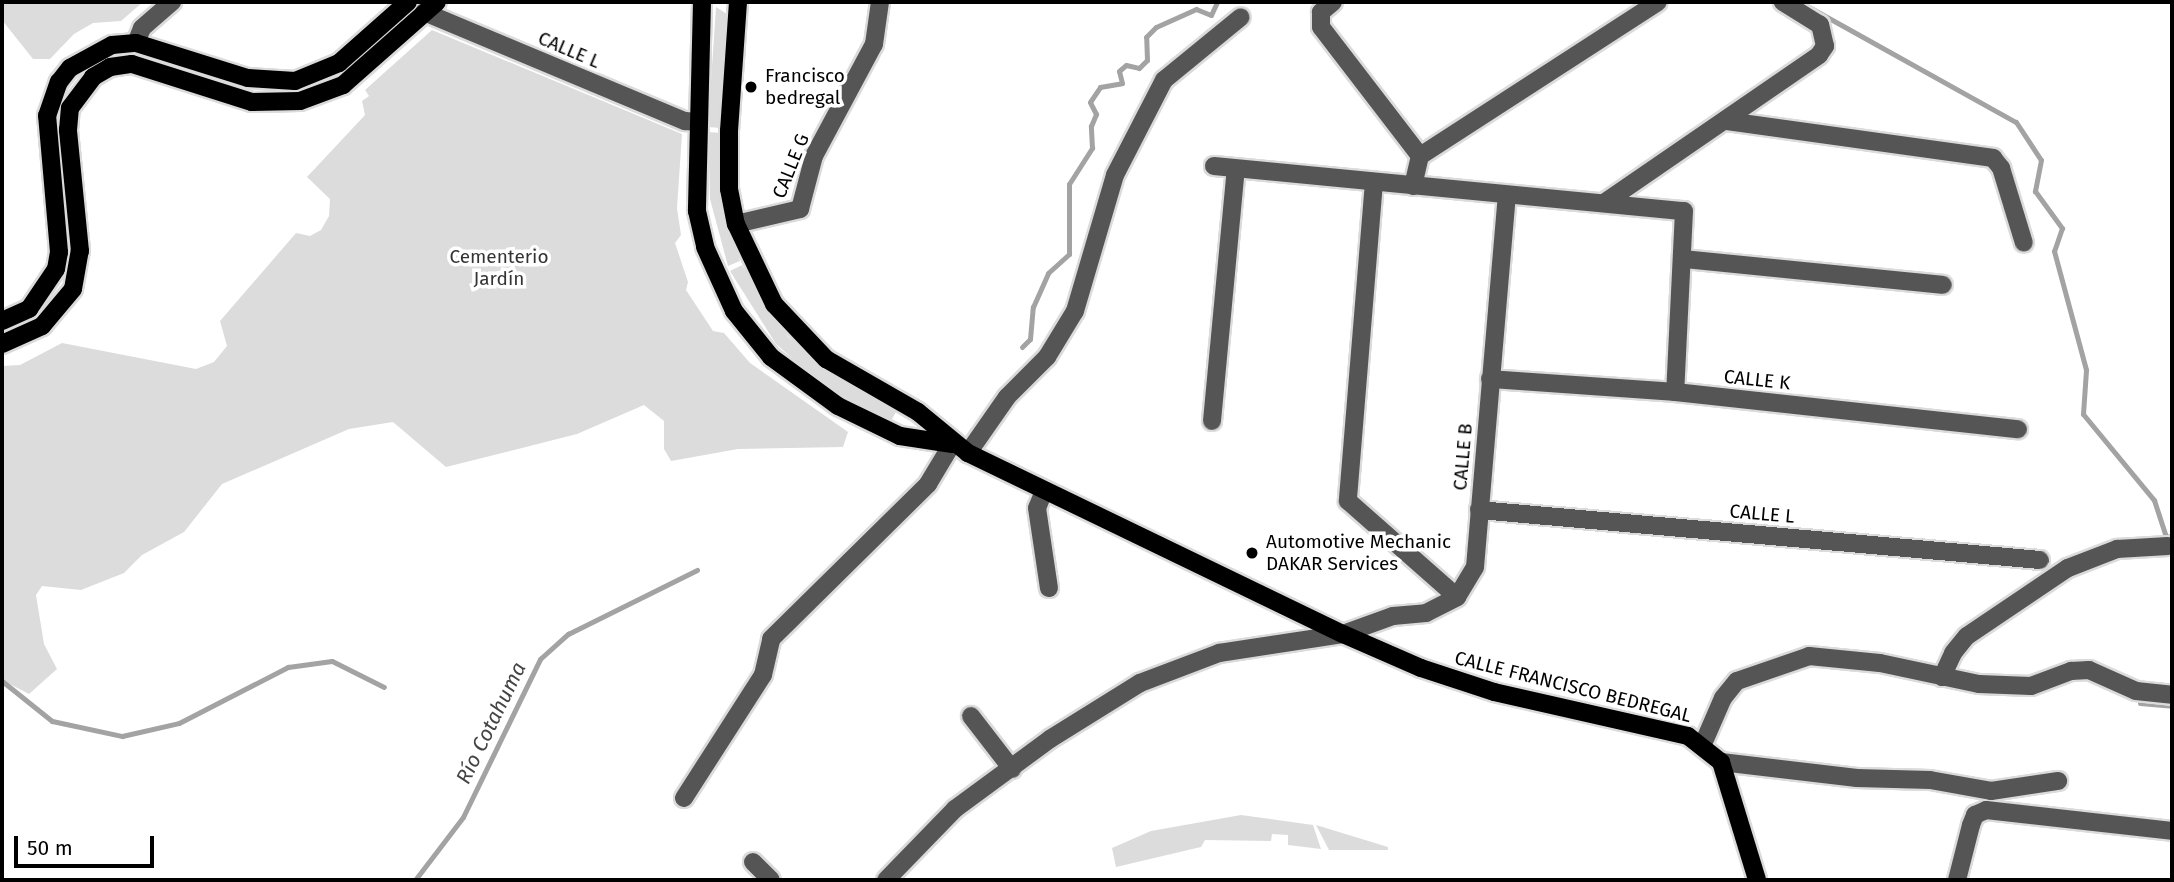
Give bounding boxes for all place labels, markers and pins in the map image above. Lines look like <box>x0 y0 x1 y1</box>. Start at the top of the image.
place label: Francisco bedregal <box>765 65 845 109</box>
marker: Francisco bedregal <box>743 79 759 95</box>
place label: Automotive Mechanic DAKAR Services <box>1266 531 1451 575</box>
marker: Automotive Mechanic DAKAR Services <box>1244 545 1260 561</box>

